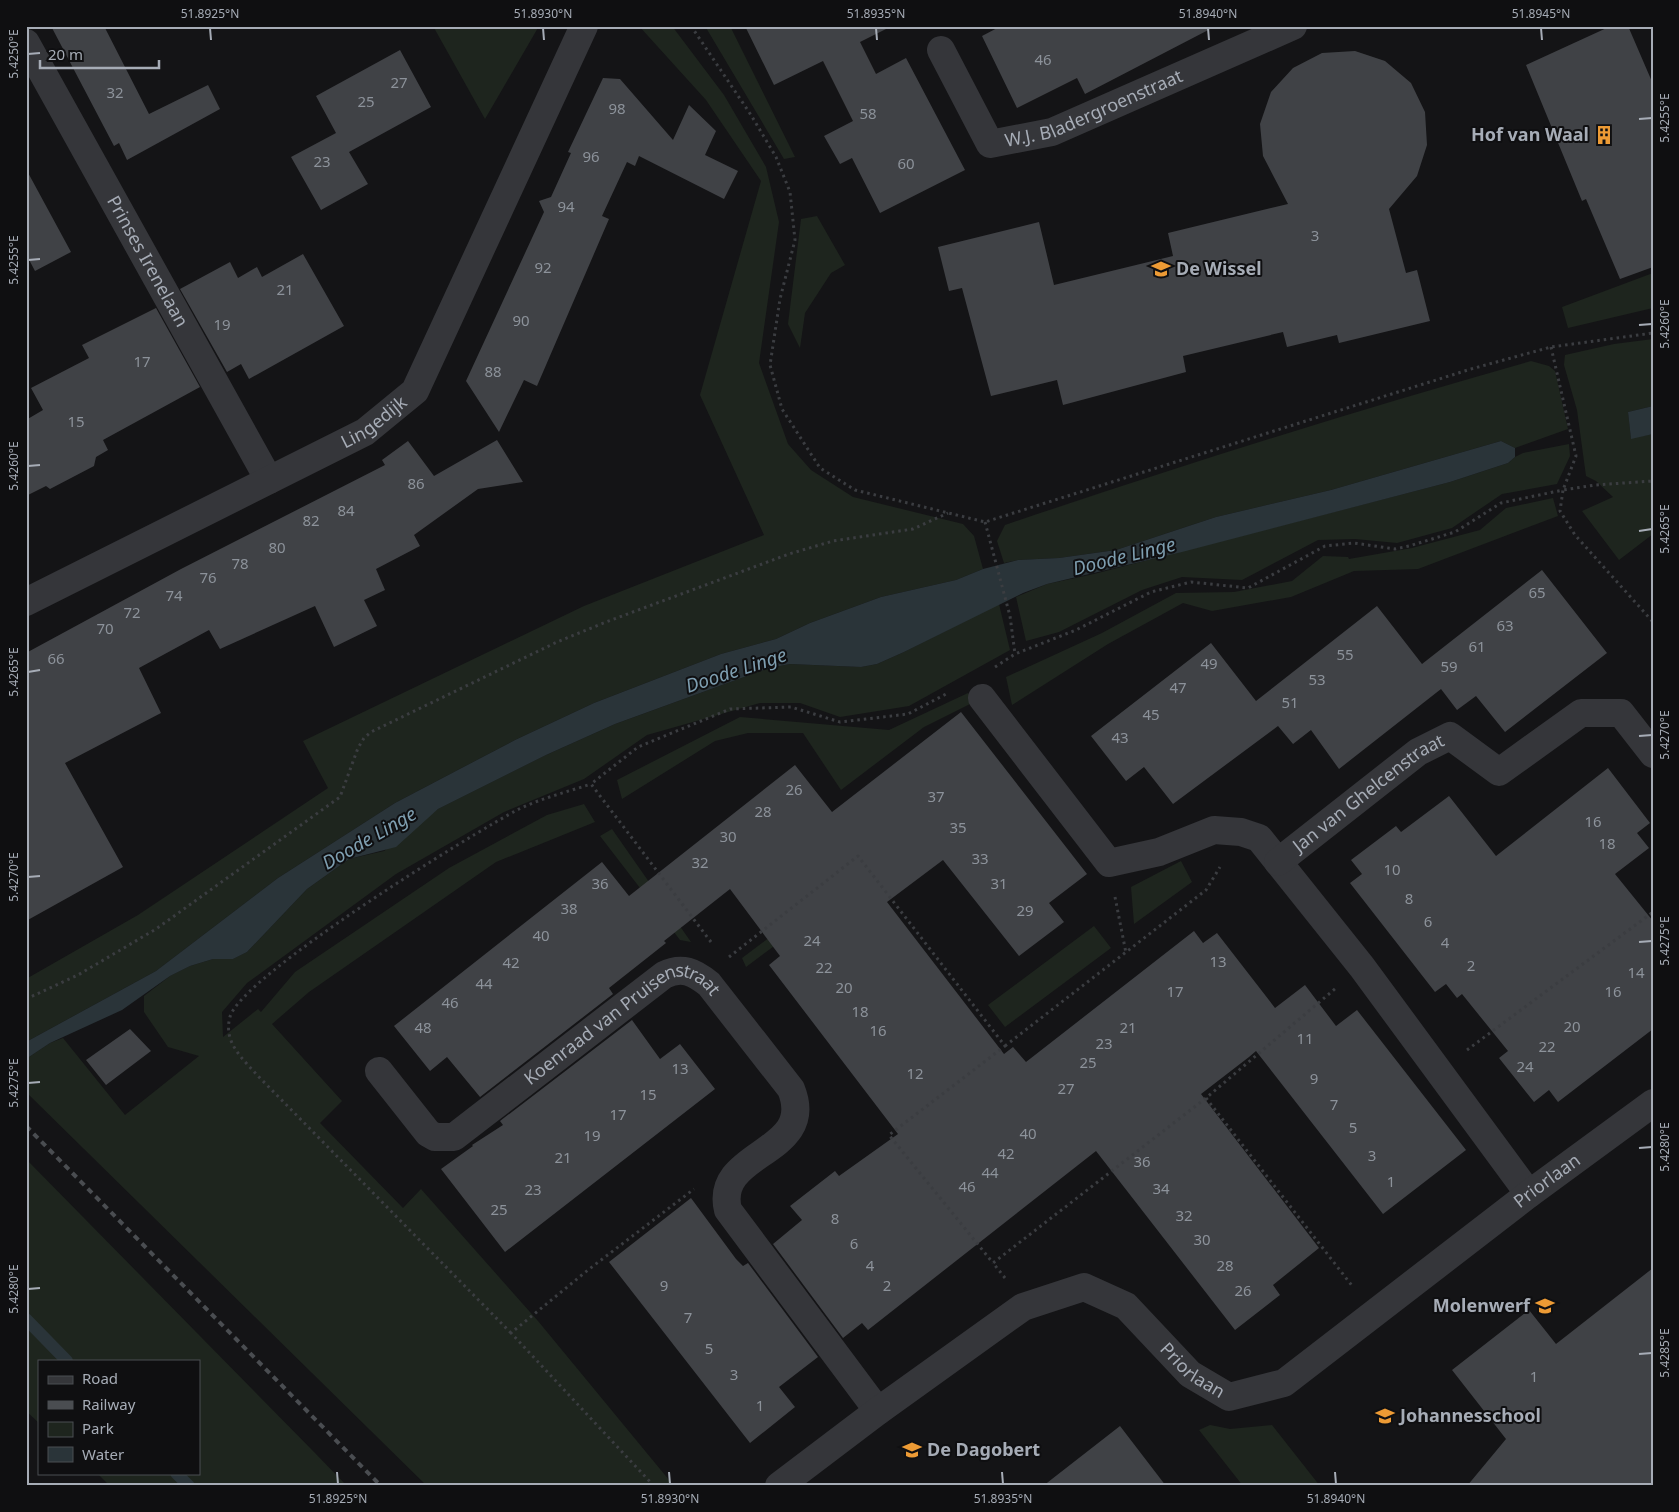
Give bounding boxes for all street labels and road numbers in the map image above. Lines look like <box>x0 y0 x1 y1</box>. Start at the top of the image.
street label: W.J. Bladergroenstraat <box>1003 63 1186 152</box>
street label: Prinses Irenelaan <box>102 191 195 331</box>
street label: Lingedijk <box>336 389 412 453</box>
street label: Jan van Ghelcenstraat <box>1286 728 1448 858</box>
street label: Koenraad van Pruisenstraat <box>519 958 727 1090</box>
street label: Priorlaan <box>1508 1147 1585 1213</box>
street label: Priorlaan <box>1155 1337 1230 1403</box>

